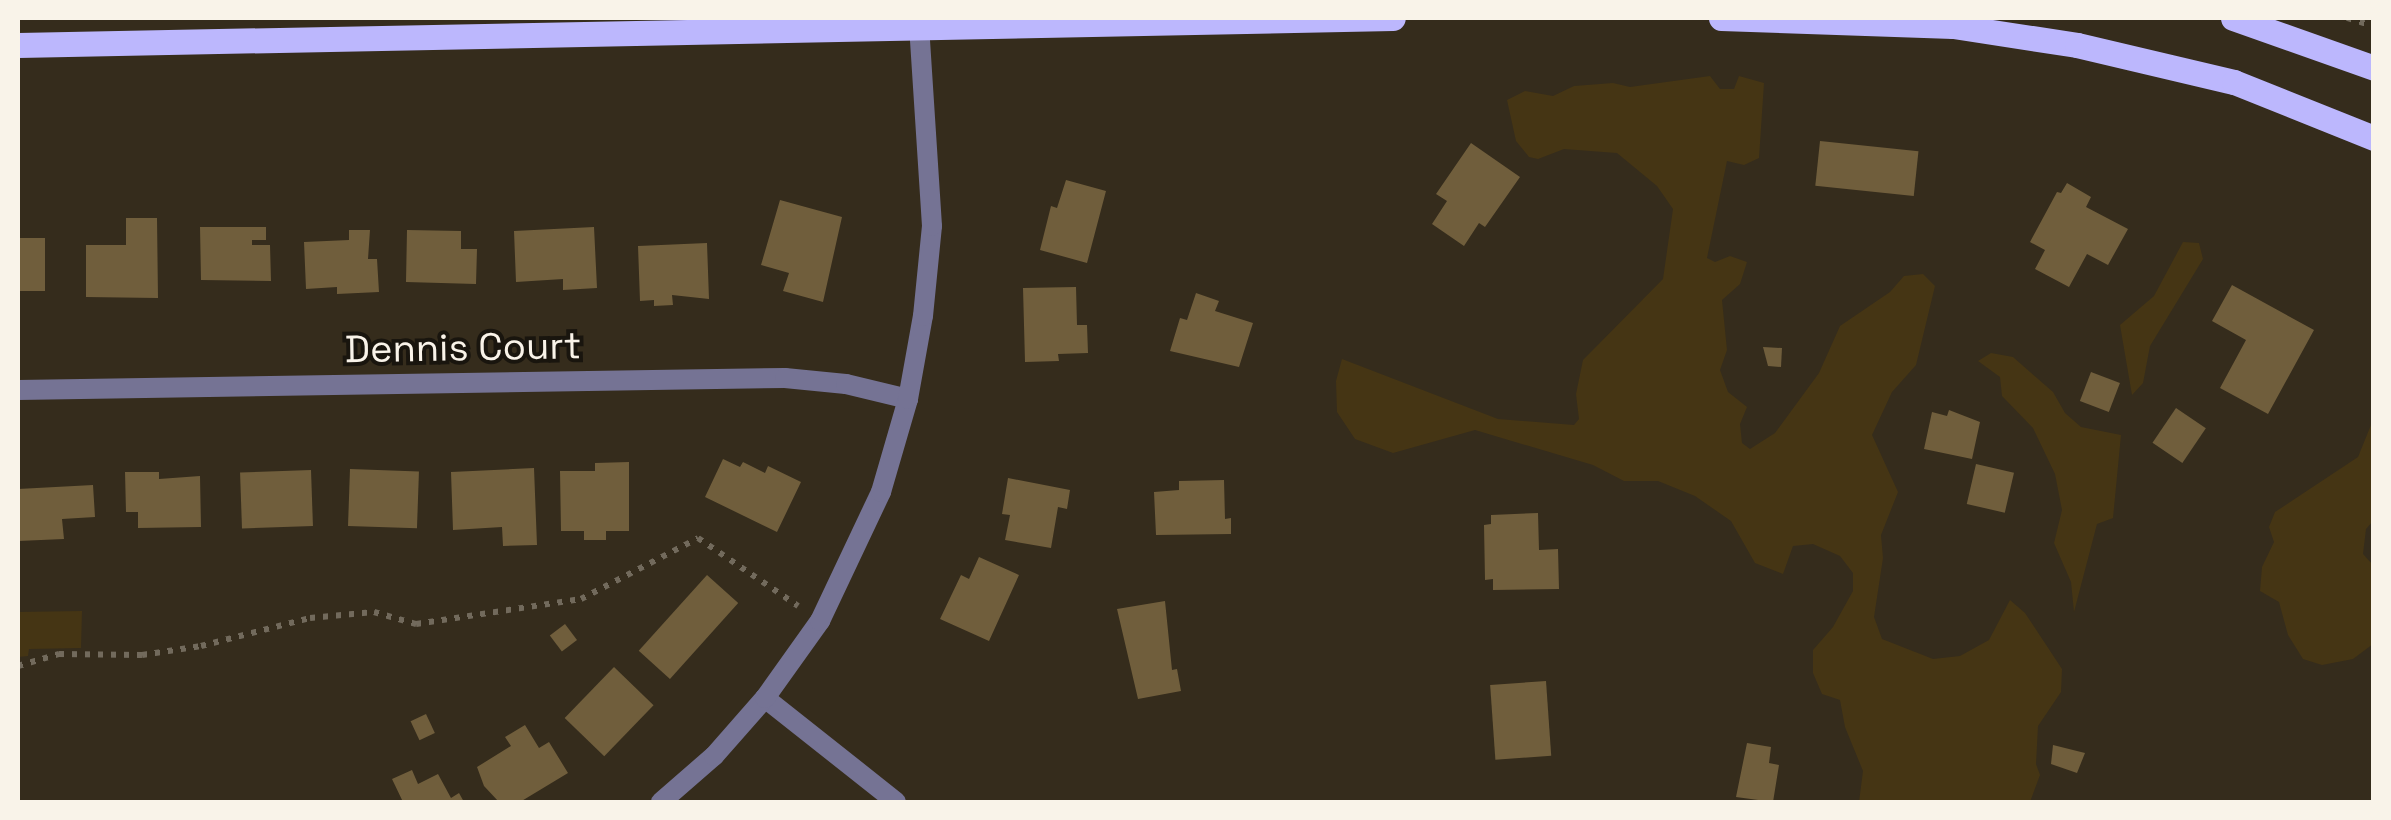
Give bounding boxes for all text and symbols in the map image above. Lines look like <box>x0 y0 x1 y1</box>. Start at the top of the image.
street label: Dennis Court <box>344 323 582 373</box>

